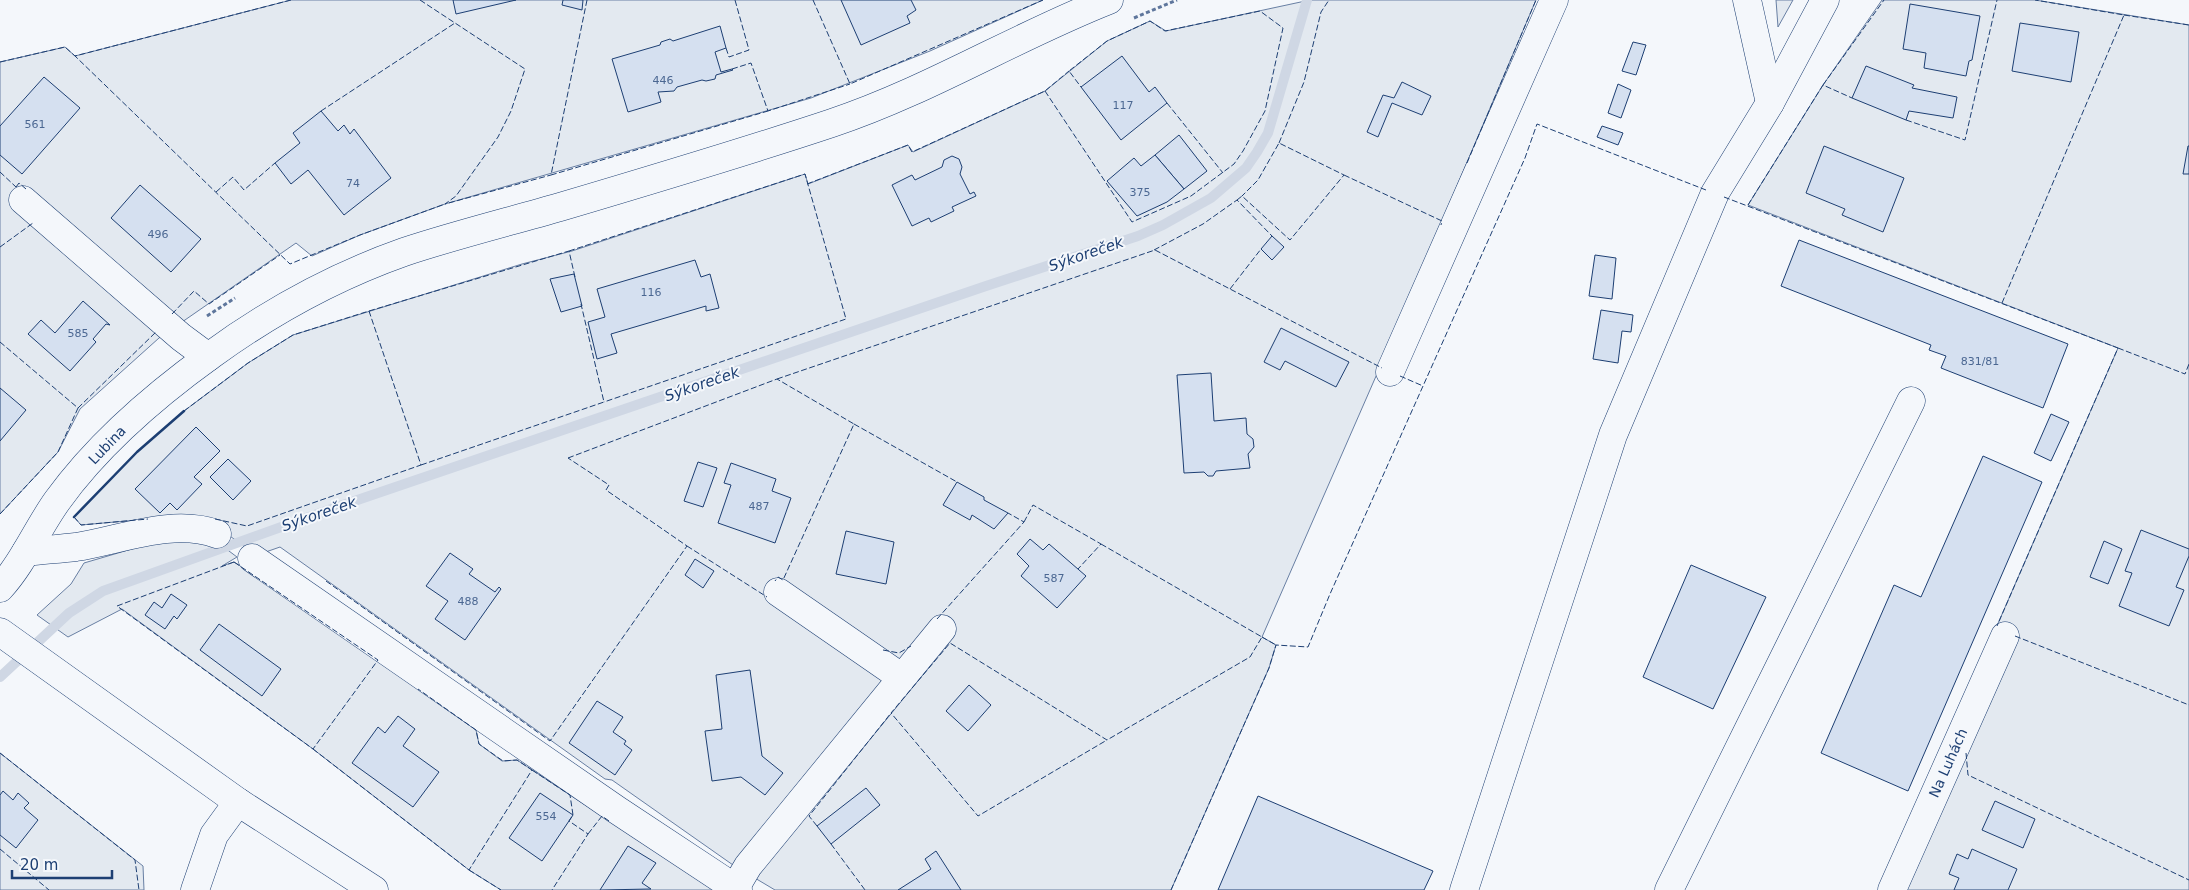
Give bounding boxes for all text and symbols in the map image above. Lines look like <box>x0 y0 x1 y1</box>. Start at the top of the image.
house number: 446 <box>653 74 674 87</box>
house number: 117 <box>1113 99 1134 112</box>
house number: 561 <box>25 118 46 131</box>
house number: 74 <box>346 177 360 190</box>
house number: 375 <box>1130 186 1151 199</box>
house number: 496 <box>148 228 169 241</box>
water label: Sýkoreček <box>1046 232 1127 275</box>
house number: 116 <box>641 286 662 299</box>
house number: 585 <box>68 327 89 340</box>
house number: 831/81 <box>1961 355 1999 368</box>
water label: Sýkoreček <box>662 362 743 405</box>
street label: Lubina <box>85 423 129 467</box>
water label: Sýkoreček <box>279 492 360 535</box>
house number: 487 <box>749 500 770 513</box>
house number: 587 <box>1044 572 1065 585</box>
house number: 488 <box>458 595 479 608</box>
street label: Na Luhách <box>1926 726 1970 800</box>
house number: 554 <box>536 810 557 823</box>
scale bar <box>12 848 112 880</box>
text: 20 m <box>20 856 58 874</box>

